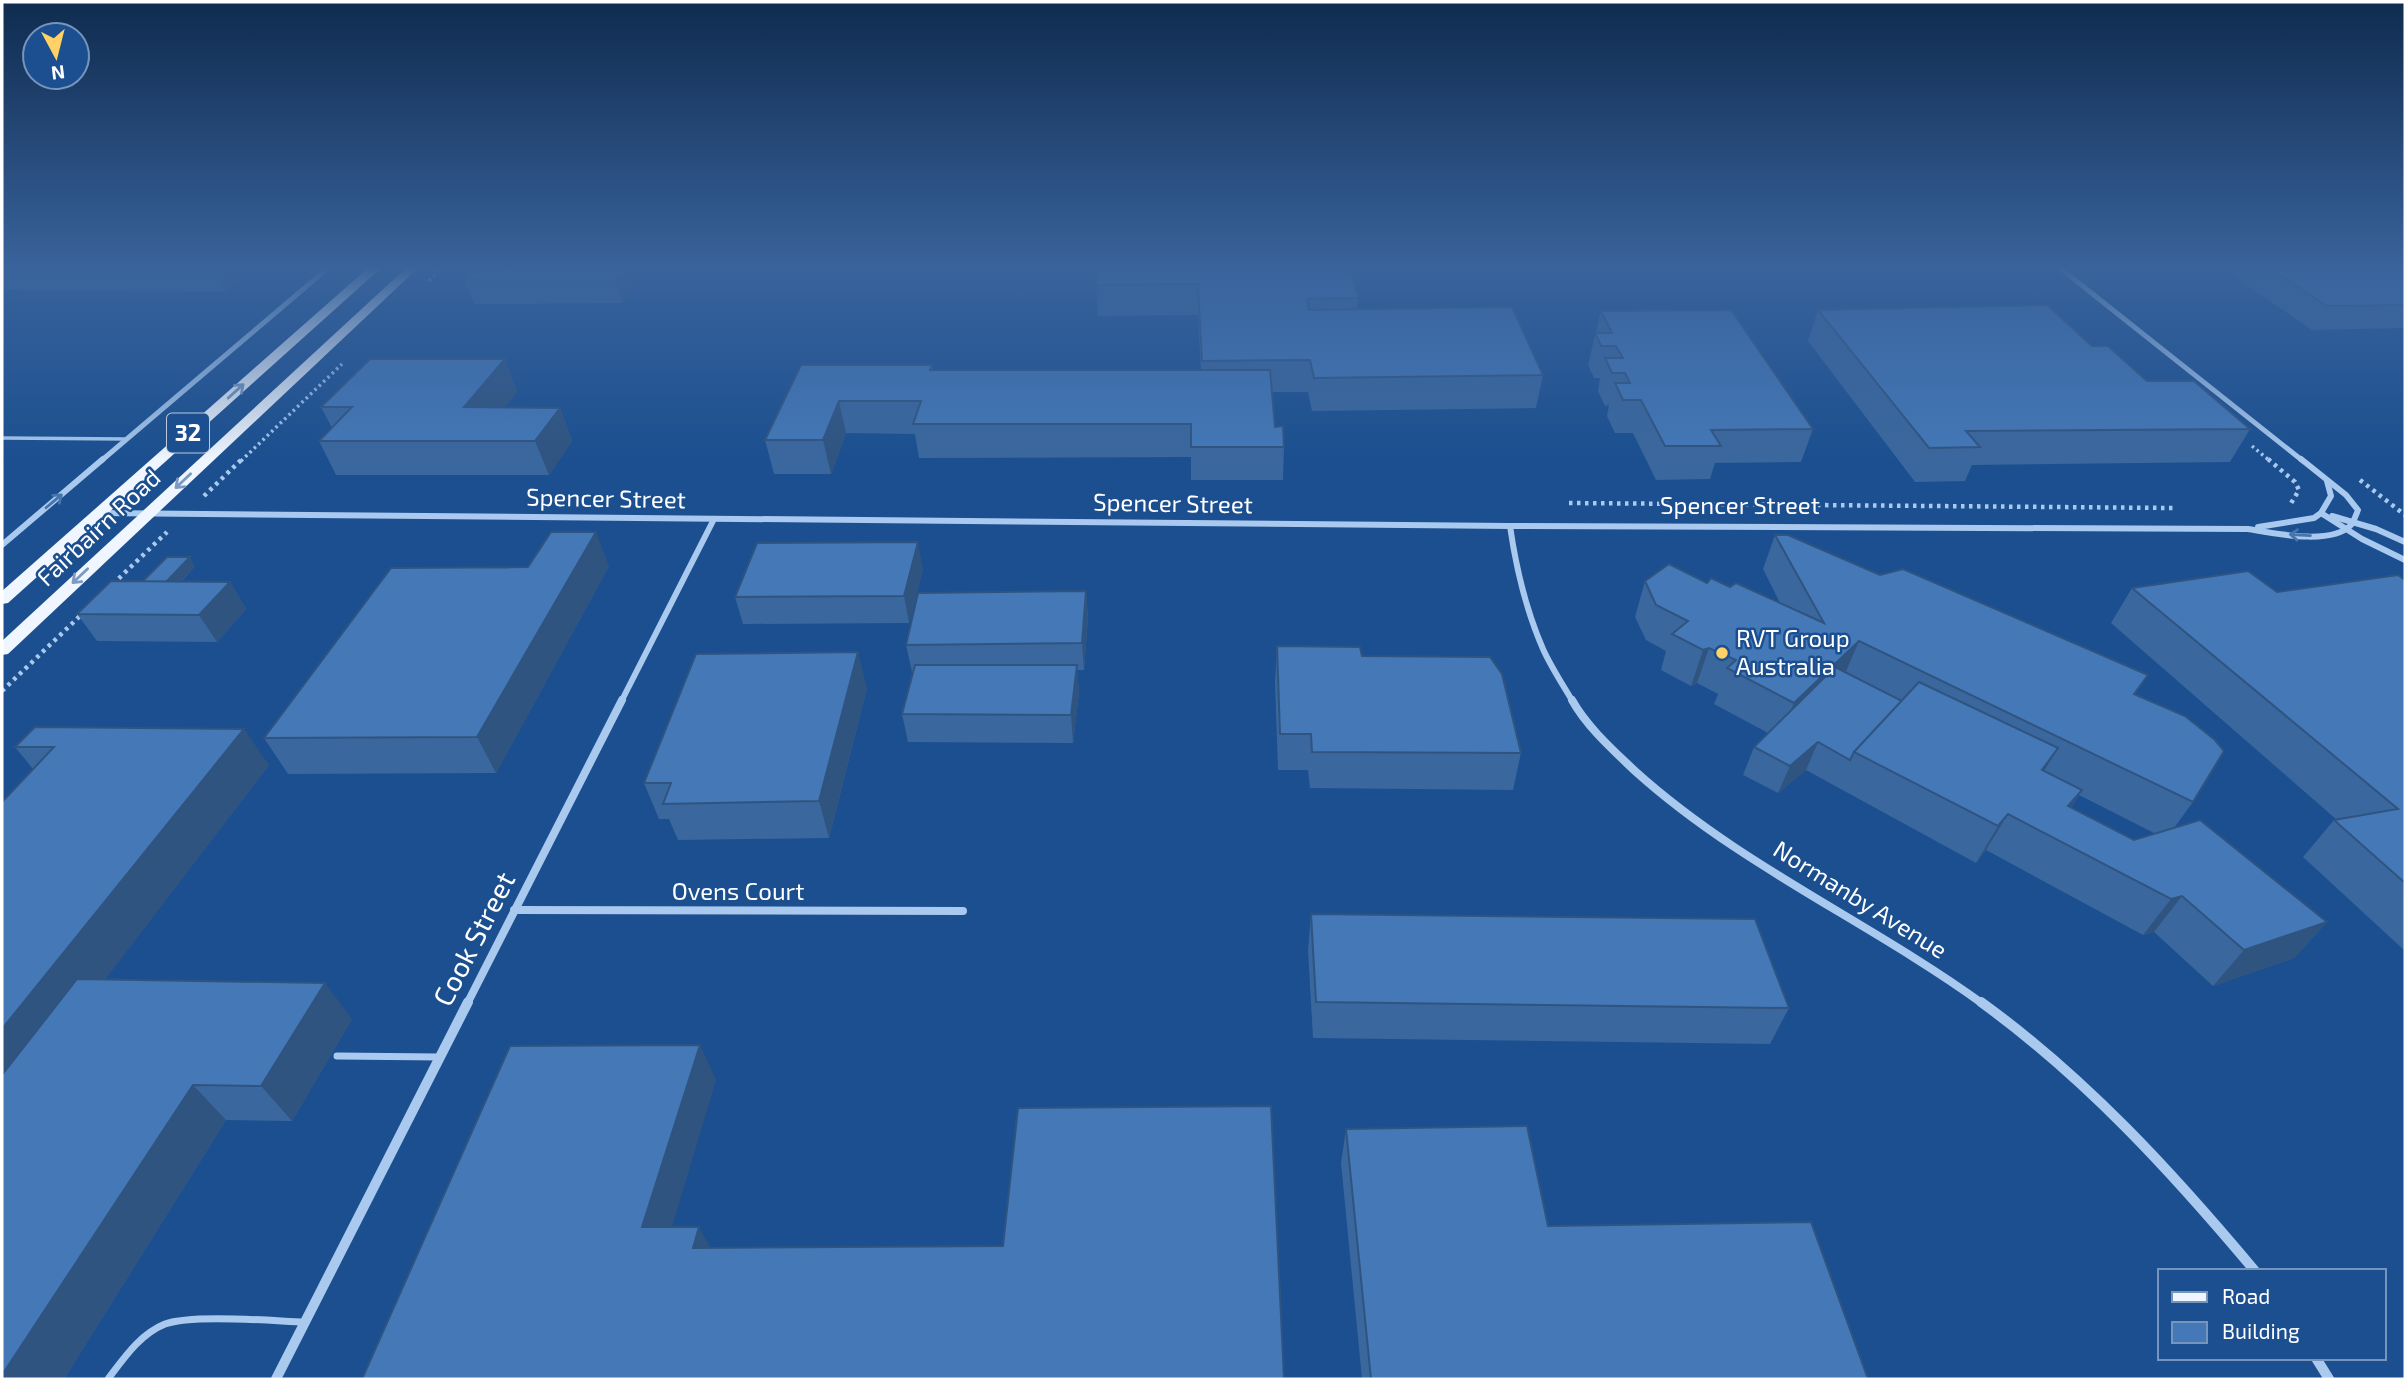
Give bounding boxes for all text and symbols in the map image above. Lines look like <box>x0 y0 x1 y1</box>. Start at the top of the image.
north arrow <box>21 21 91 91</box>
text: N <box>50 61 66 86</box>
one-way arrow <box>227 383 245 399</box>
road number: 32 <box>167 414 209 452</box>
street label: Fairbairn Road <box>30 462 166 591</box>
one-way arrow <box>174 473 192 489</box>
street label: Spencer Street <box>526 482 686 513</box>
street label: Spencer Street <box>1093 487 1253 518</box>
street label: Spencer Street <box>1660 490 1820 519</box>
one-way arrow <box>44 493 62 509</box>
one-way arrow <box>2290 528 2312 541</box>
one-way arrow <box>72 568 89 585</box>
place label: RVT Group Australia <box>1736 623 1850 680</box>
marker: RVT Group Australia <box>1714 645 1730 661</box>
street label: Normanby Avenue <box>1769 834 1953 964</box>
street label: Cook Street <box>425 866 521 1011</box>
street label: Ovens Court <box>672 876 804 905</box>
legend <box>2158 1269 2386 1360</box>
text: Road <box>2222 1283 2270 1308</box>
text: Building <box>2222 1318 2300 1343</box>

